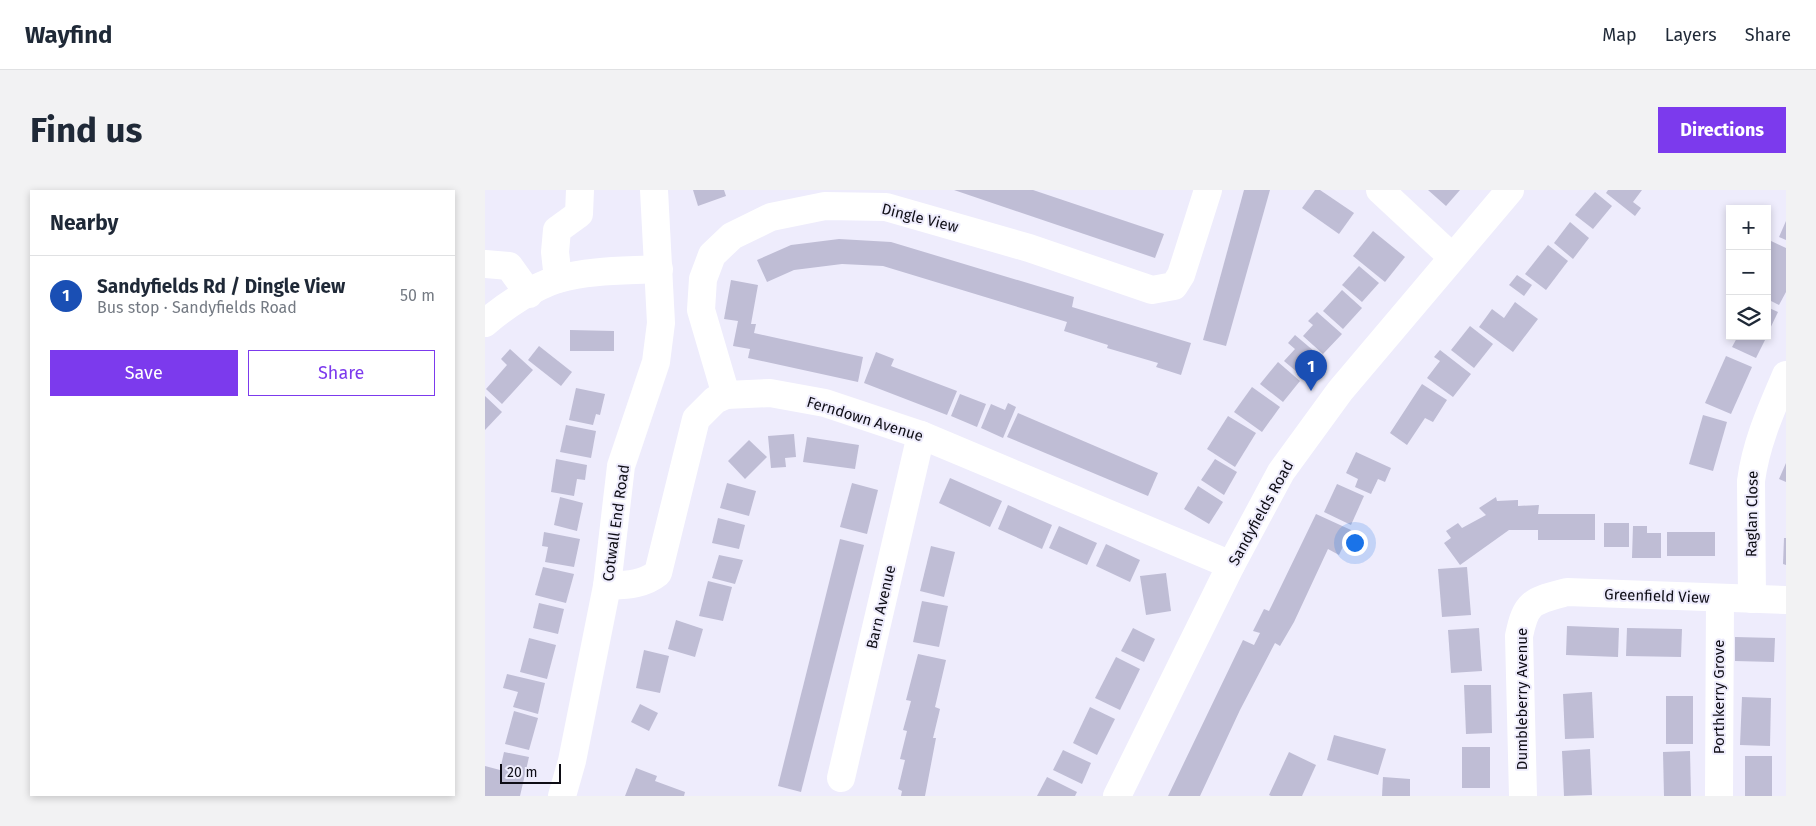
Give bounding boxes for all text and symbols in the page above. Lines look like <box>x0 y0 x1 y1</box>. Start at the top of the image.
text: Wayfind <box>25 21 112 49</box>
text: Map <box>1602 24 1637 46</box>
text: Layers <box>1665 24 1717 46</box>
text: Share <box>1745 24 1791 46</box>
button: Directions <box>1658 107 1786 153</box>
text: Find us <box>30 109 142 151</box>
street label: Dingle View <box>880 200 960 236</box>
map controls <box>1726 205 1771 340</box>
button: + <box>1726 205 1771 250</box>
text: Nearby <box>50 210 118 236</box>
button: − <box>1726 250 1771 295</box>
text: Sandyfields Rd / Dingle View <box>97 275 345 298</box>
text: 1 <box>62 286 70 305</box>
text: 50 m <box>400 286 435 305</box>
button: layers <box>1726 295 1771 340</box>
text: Bus stop · Sandyfields Road <box>97 298 297 317</box>
button: Save <box>50 350 238 396</box>
button: Share <box>248 350 435 396</box>
pin: 1 <box>1295 350 1327 391</box>
street label: Ferndown Avenue <box>805 393 925 445</box>
street label: Sandyfields Road <box>1225 457 1297 569</box>
street label: Cotwall End Road <box>599 463 633 583</box>
street label: Raglan Close <box>1742 471 1762 557</box>
your location <box>1342 530 1368 556</box>
street label: Barn Avenue <box>863 563 899 651</box>
street label: Greenfield View <box>1604 585 1710 607</box>
street label: Dumbleberry Avenue <box>1513 628 1531 770</box>
street label: Porthkerry Grove <box>1710 640 1728 754</box>
scale bar <box>500 761 561 784</box>
text: 20 m <box>507 764 537 781</box>

